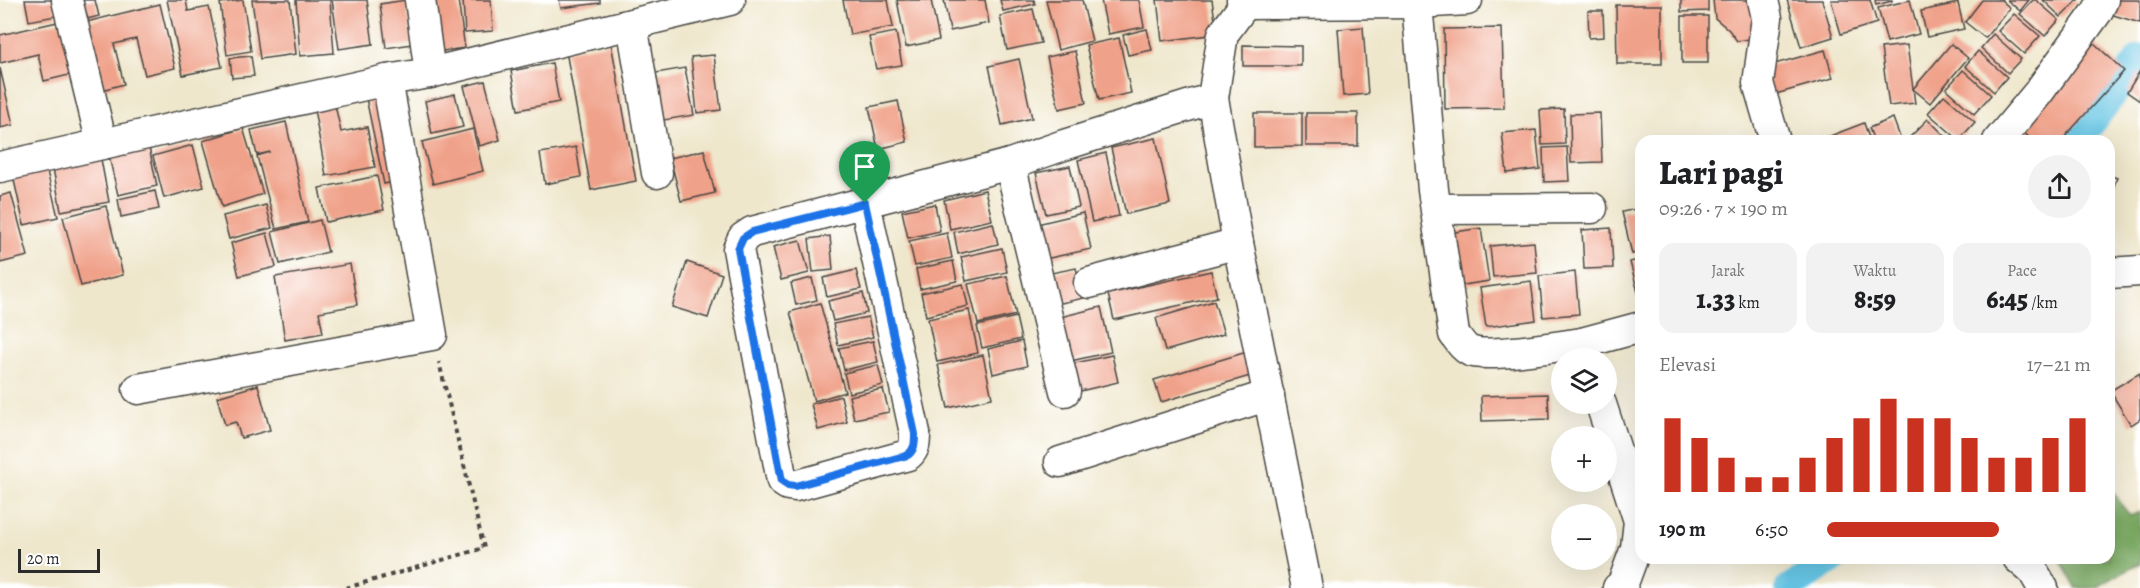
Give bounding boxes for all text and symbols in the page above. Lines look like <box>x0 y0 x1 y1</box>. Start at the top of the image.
pin <box>839 141 890 203</box>
icon: arrive <box>848 150 881 183</box>
text: Lari pagi <box>1659 150 1783 195</box>
button: share <box>2028 155 2091 218</box>
text: 09:26 · 7 × 190 m <box>1659 195 1788 222</box>
text: Jarak <box>1711 260 1745 282</box>
text: Waktu <box>1854 260 1896 282</box>
text: Pace <box>2007 260 2037 282</box>
text: 1.33 <box>1696 282 1735 317</box>
text: 8:59 <box>1854 282 1896 317</box>
text: 6:45 <box>1986 282 2028 317</box>
text: km <box>1735 292 1760 314</box>
text: /km <box>2028 292 2058 314</box>
map controls <box>1551 348 1617 570</box>
button: layers <box>1551 348 1617 414</box>
text: Elevasi <box>1659 351 1716 378</box>
text: 17–21 m <box>2027 351 2091 378</box>
button: + <box>1551 426 1617 492</box>
button: − <box>1551 504 1617 570</box>
text: 190 m <box>1659 516 1706 543</box>
text: 6:50 <box>1755 516 1788 543</box>
scale bar <box>18 546 100 574</box>
text: 20 m <box>27 548 60 570</box>

